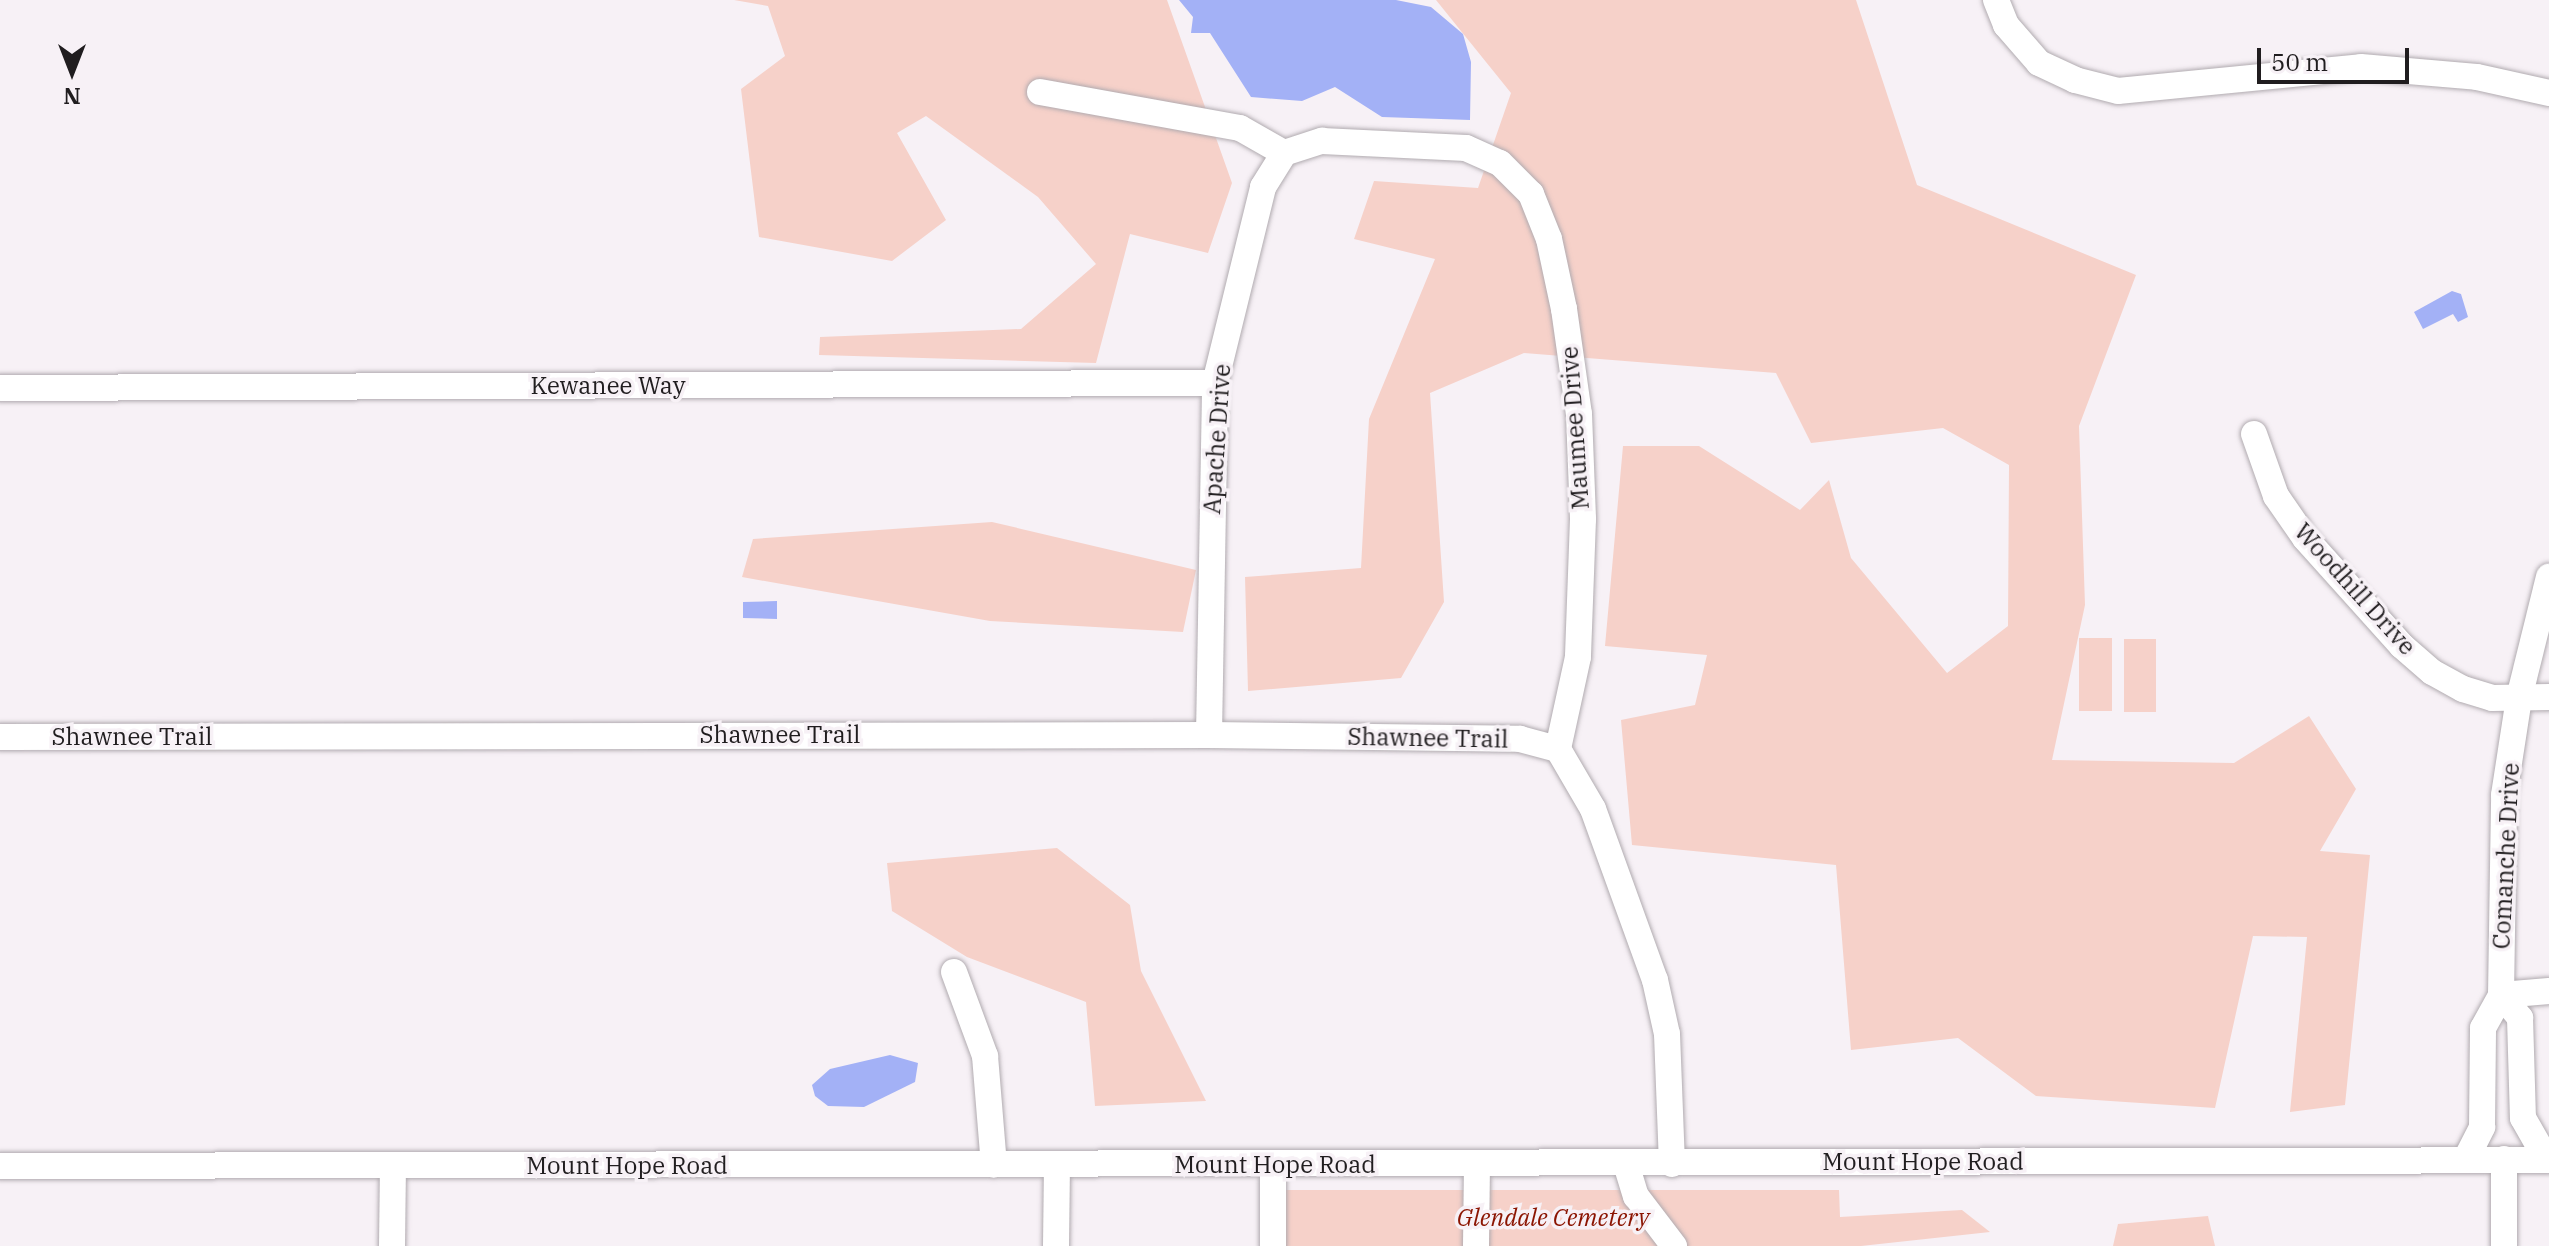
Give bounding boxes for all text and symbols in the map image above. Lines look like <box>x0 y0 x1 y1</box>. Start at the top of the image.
north arrow <box>32 32 112 112</box>
scale bar <box>2261 32 2413 82</box>
text: 50 m <box>2271 46 2328 78</box>
text: N <box>63 82 81 111</box>
street label: Maumee Drive <box>1555 345 1595 511</box>
street label: Apache Drive <box>1197 363 1237 515</box>
street label: Kewanee Way <box>531 372 685 400</box>
street label: Woodhill Drive <box>2288 517 2422 661</box>
street label: Shawnee Trail <box>699 721 861 749</box>
street label: Shawnee Trail <box>1347 722 1509 754</box>
street label: Shawnee Trail <box>51 723 213 751</box>
street label: Comanche Drive <box>2487 762 2525 950</box>
street label: Mount Hope Road <box>1822 1148 2024 1176</box>
street label: Mount Hope Road <box>1174 1151 1376 1179</box>
street label: Mount Hope Road <box>526 1152 728 1180</box>
park label: Glendale Cemetery <box>1457 1204 1649 1232</box>

